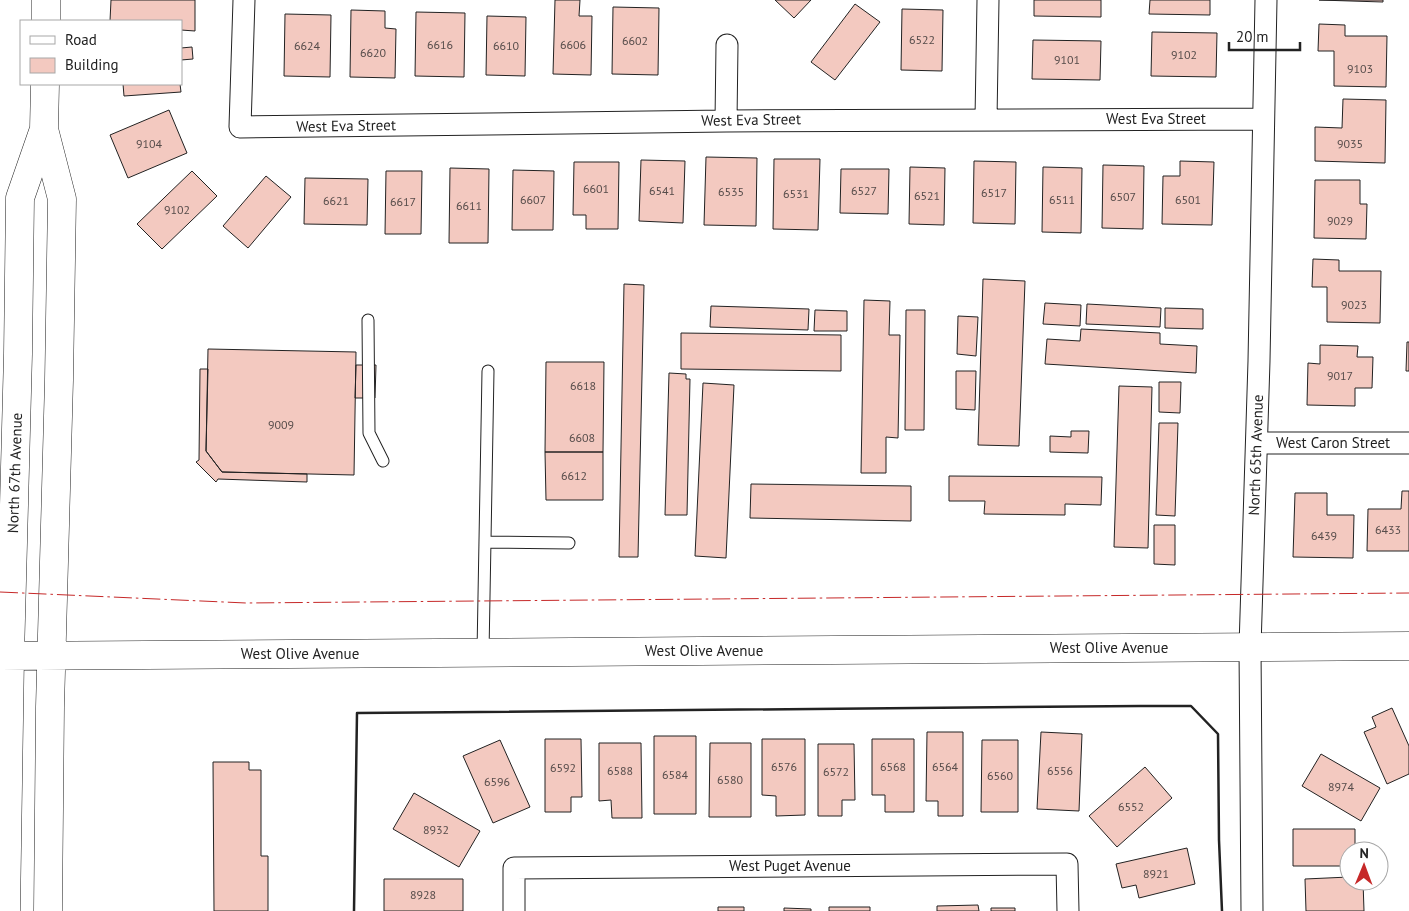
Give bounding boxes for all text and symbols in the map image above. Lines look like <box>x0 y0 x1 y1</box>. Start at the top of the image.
legend <box>20 20 182 85</box>
scale bar <box>1229 20 1300 52</box>
text: 20 m <box>1236 27 1269 46</box>
text: Road <box>65 30 97 49</box>
house number: 6522 <box>909 32 935 47</box>
house number: 6602 <box>622 33 648 48</box>
house number: 6616 <box>427 37 453 52</box>
house number: 6606 <box>560 37 586 52</box>
house number: 6624 <box>294 38 321 53</box>
house number: 6610 <box>493 38 520 53</box>
house number: 6620 <box>360 45 387 60</box>
house number: 9102 <box>1171 47 1197 62</box>
house number: 9101 <box>1054 52 1080 67</box>
text: Building <box>65 55 119 74</box>
house number: 9103 <box>1347 61 1373 76</box>
street label: West Eva Street <box>701 109 801 130</box>
street label: West Eva Street <box>1106 109 1206 128</box>
street label: West Eva Street <box>296 115 396 136</box>
house number: 9104 <box>136 136 163 151</box>
house number: 9035 <box>1337 136 1363 151</box>
house number: 6601 <box>583 181 609 196</box>
house number: 6541 <box>649 183 675 198</box>
house number: 6527 <box>851 183 877 198</box>
house number: 6535 <box>718 184 744 199</box>
house number: 6517 <box>981 185 1007 200</box>
house number: 6531 <box>783 186 809 201</box>
house number: 6521 <box>914 188 940 203</box>
house number: 6507 <box>1110 189 1136 204</box>
house number: 6607 <box>520 192 546 207</box>
house number: 6511 <box>1049 192 1075 207</box>
house number: 6501 <box>1175 192 1201 207</box>
house number: 6621 <box>323 193 349 208</box>
house number: 6617 <box>390 194 416 209</box>
house number: 6611 <box>456 198 482 213</box>
house number: 9102 <box>164 202 190 217</box>
house number: 9029 <box>1327 213 1353 228</box>
house number: 9023 <box>1341 297 1367 312</box>
house number: 9017 <box>1327 368 1353 383</box>
house number: 6618 <box>570 378 596 393</box>
street label: North 65th Avenue <box>1244 394 1267 516</box>
street label: North 67th Avenue <box>3 412 26 534</box>
house number: 9009 <box>268 417 294 432</box>
house number: 6608 <box>569 430 595 445</box>
street label: West Caron Street <box>1276 433 1390 452</box>
house number: 6612 <box>561 468 587 483</box>
house number: 6433 <box>1375 522 1401 537</box>
house number: 6439 <box>1311 528 1337 543</box>
street label: West Olive Avenue <box>1050 638 1168 657</box>
street label: West Olive Avenue <box>645 641 763 660</box>
street label: West Olive Avenue <box>241 644 359 663</box>
house number: 6576 <box>771 759 797 774</box>
house number: 6568 <box>880 759 906 774</box>
house number: 6564 <box>932 759 959 774</box>
house number: 6592 <box>550 760 576 775</box>
house number: 6588 <box>607 763 633 778</box>
house number: 6556 <box>1047 763 1073 778</box>
house number: 6572 <box>823 764 849 779</box>
house number: 6584 <box>662 767 689 782</box>
house number: 6560 <box>987 768 1014 783</box>
house number: 6580 <box>717 772 744 787</box>
house number: 6596 <box>484 774 510 789</box>
house number: 8974 <box>1328 779 1355 794</box>
house number: 6552 <box>1118 799 1144 814</box>
house number: 8932 <box>423 822 449 837</box>
north arrow <box>1339 841 1389 891</box>
text: N <box>1359 844 1369 862</box>
street label: West Puget Avenue <box>729 856 851 875</box>
house number: 8921 <box>1143 866 1169 881</box>
house number: 8928 <box>410 887 436 902</box>

